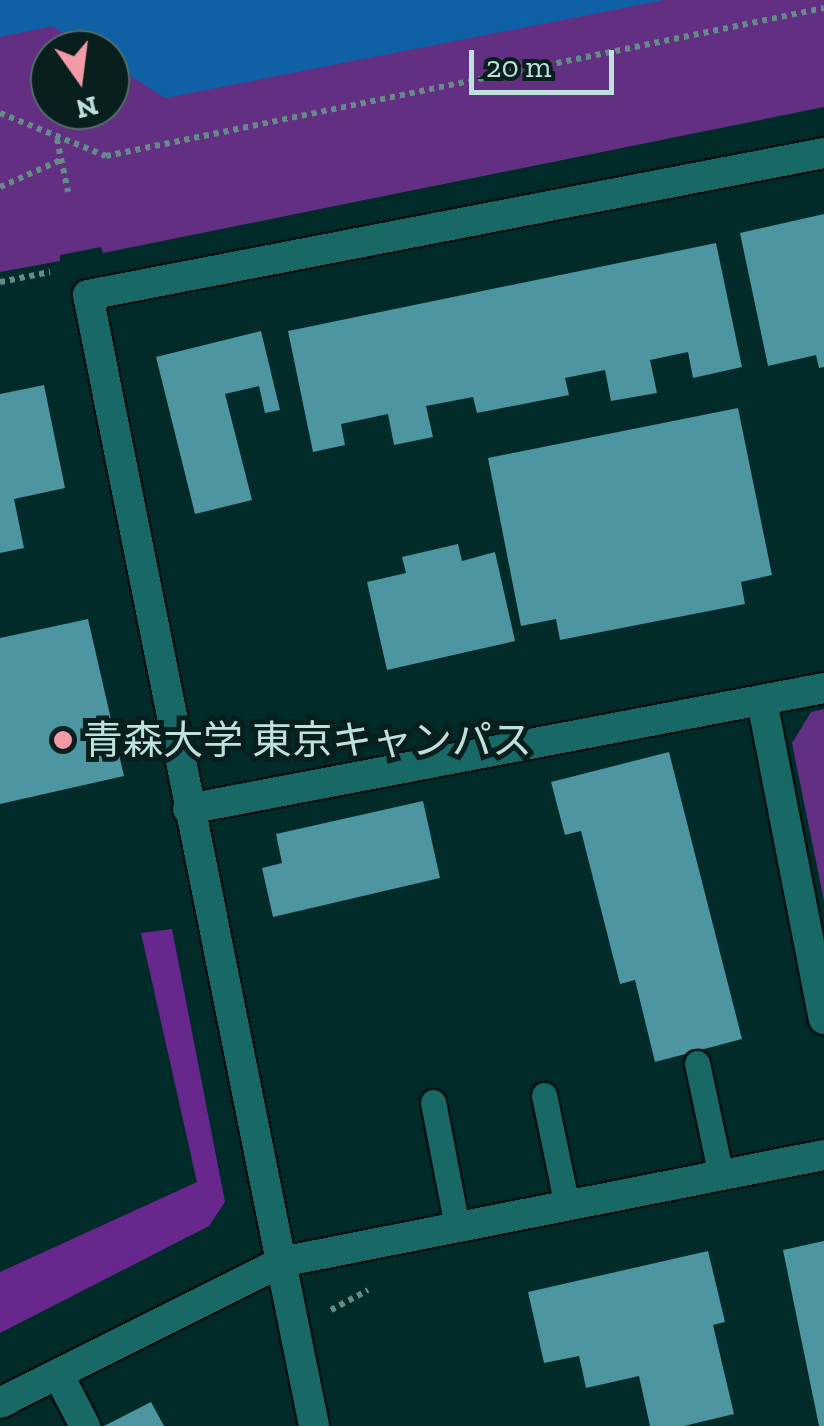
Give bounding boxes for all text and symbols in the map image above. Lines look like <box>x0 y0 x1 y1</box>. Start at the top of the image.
north arrow <box>30 30 130 130</box>
scale bar <box>474 30 619 92</box>
text: 20 m <box>486 49 551 85</box>
text: N <box>73 89 101 126</box>
place label: 青森大学 東京キャンパス <box>83 716 532 764</box>
marker: 青森大学 東京キャンパス <box>52 729 74 751</box>

